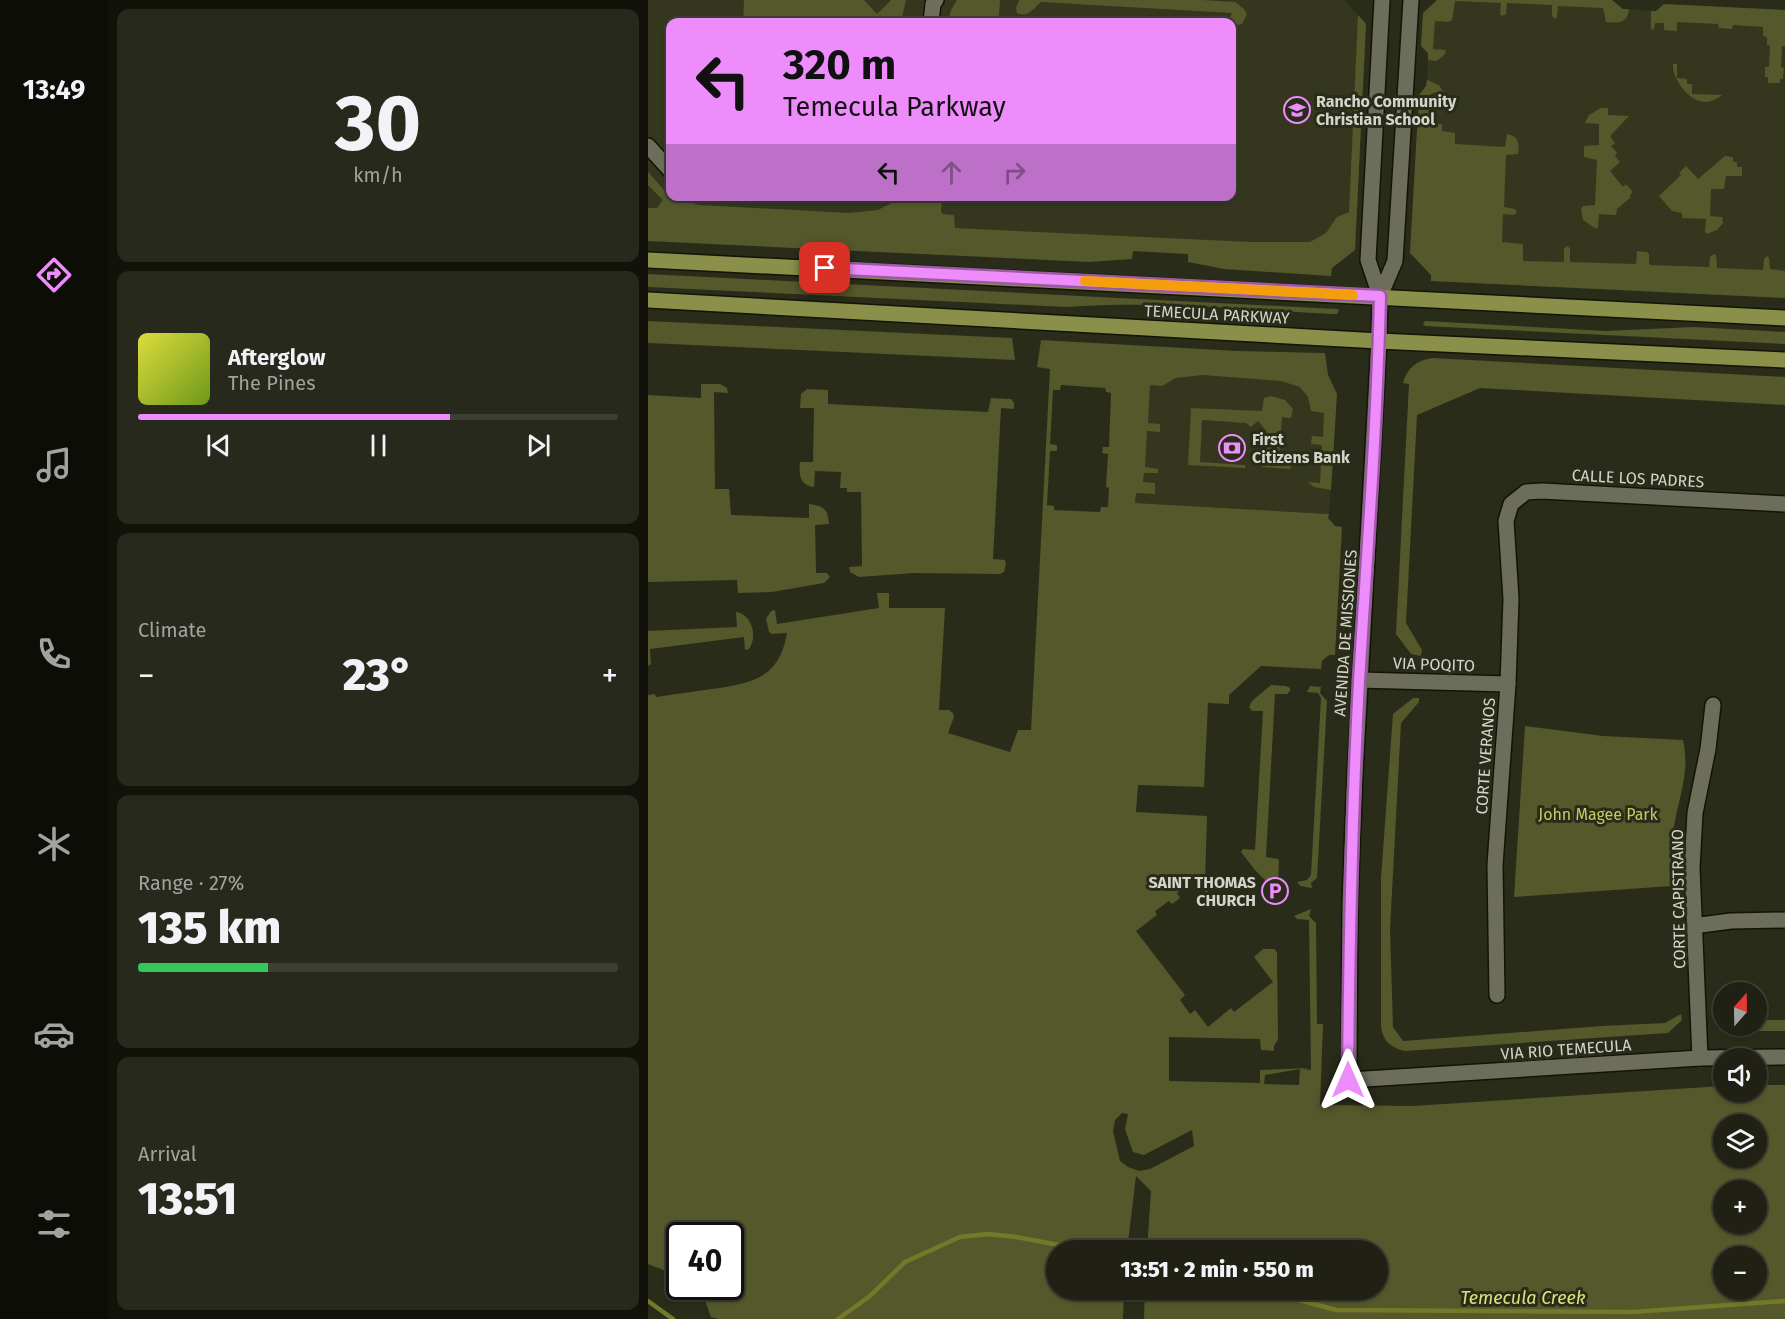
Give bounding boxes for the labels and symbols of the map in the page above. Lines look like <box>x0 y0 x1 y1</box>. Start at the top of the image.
place label: Rancho Community Christian School <box>1316 92 1457 129</box>
school or university icon: Rancho Community Christian School <box>1282 95 1312 125</box>
pin <box>799 242 850 293</box>
street label: TEMECULA PARKWAY <box>1144 301 1290 328</box>
place label: First Citizens Bank <box>1252 430 1350 467</box>
bank icon: First Citizens Bank <box>1217 433 1247 463</box>
street label: CALLE LOS PADRES <box>1571 466 1705 491</box>
street label: AVENIDA DE MISSIONES <box>1330 549 1361 717</box>
street label: VIA POQITO <box>1393 654 1475 675</box>
street label: CORTE VERANOS <box>1472 697 1499 815</box>
park label: John Magee Park <box>1538 805 1659 824</box>
street label: CORTE CAPISTRANO <box>1668 829 1689 969</box>
place label: SAINT THOMAS CHURCH <box>1148 873 1256 910</box>
parking icon: SAINT THOMAS CHURCH <box>1260 876 1290 906</box>
north arrow <box>1713 982 1767 1036</box>
street label: VIA RIO TEMECULA <box>1500 1035 1633 1064</box>
position arrow <box>1316 1048 1380 1112</box>
speed limit sign: 40 <box>666 1222 744 1300</box>
water label: Temecula Creek <box>1460 1287 1586 1309</box>

